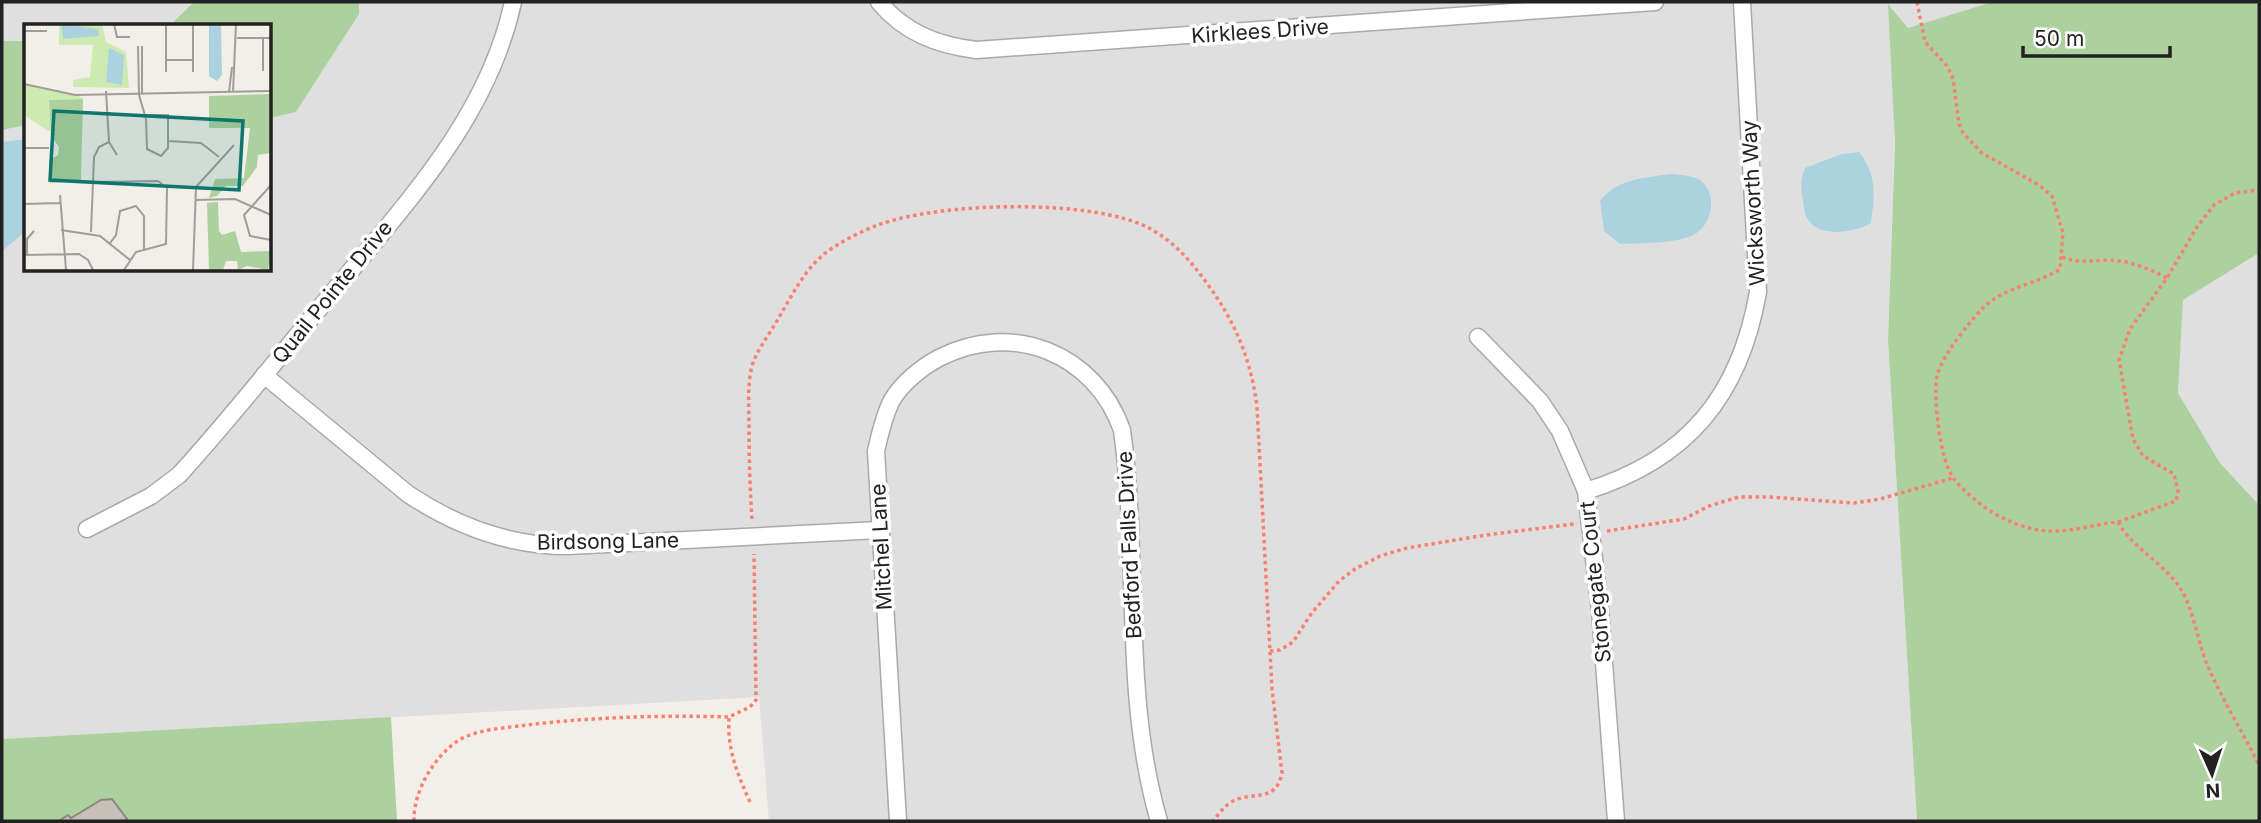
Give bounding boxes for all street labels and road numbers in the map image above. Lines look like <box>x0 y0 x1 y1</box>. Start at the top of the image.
street label: Kirklees Drive <box>1190 14 1330 48</box>
street label: Wicksworth Way <box>1736 119 1770 287</box>
street label: Quail Pointe Drive <box>267 215 397 369</box>
street label: Bedford Falls Drive <box>1112 451 1146 639</box>
street label: Mitchel Lane <box>865 483 897 611</box>
street label: Stonegate Court <box>1574 500 1616 664</box>
street label: Birdsong Lane <box>537 527 679 555</box>

